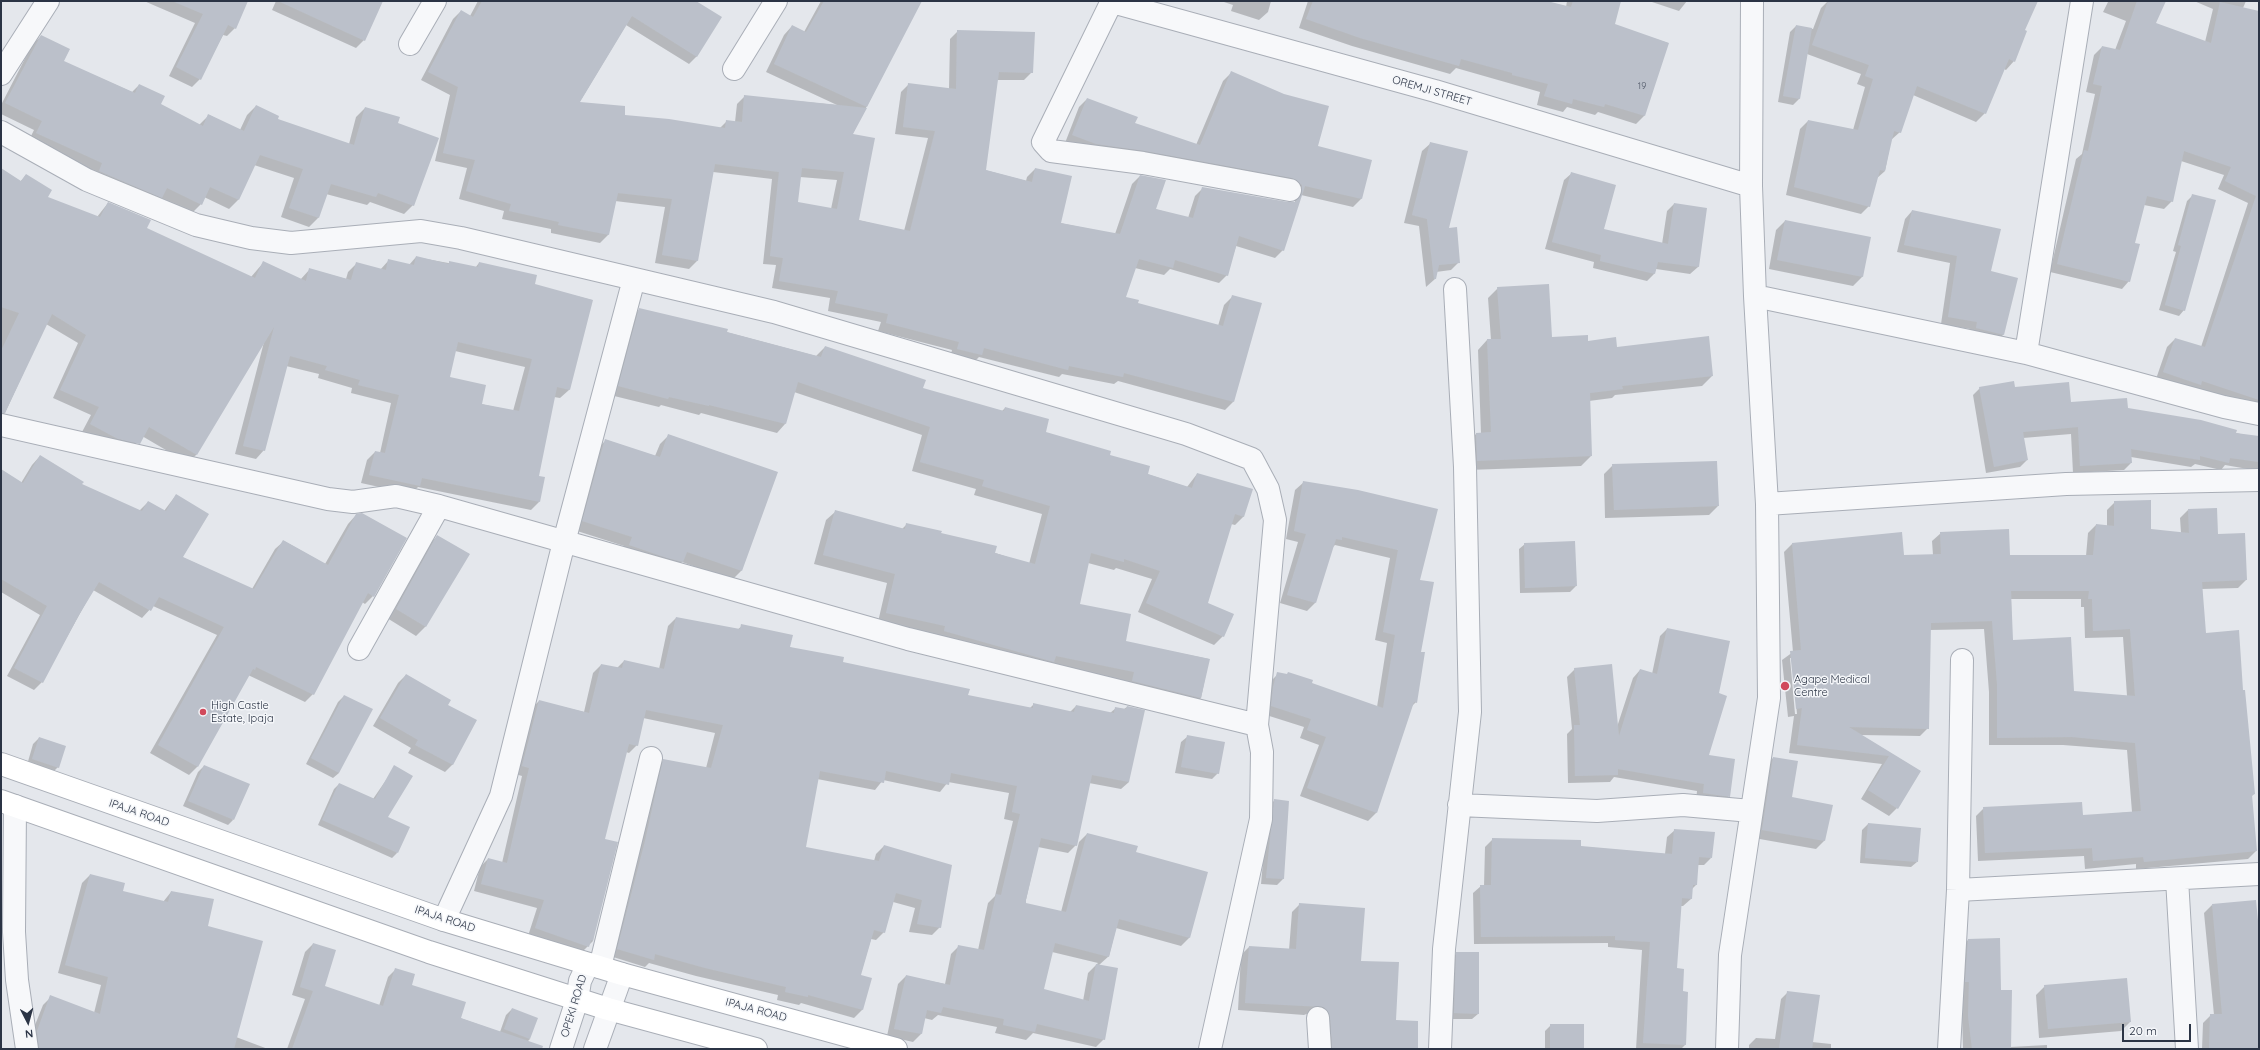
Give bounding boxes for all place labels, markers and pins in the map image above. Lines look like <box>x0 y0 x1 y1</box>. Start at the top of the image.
place label: Agape Medical Centre <box>1794 673 1870 699</box>
marker: Agape Medical Centre <box>1779 680 1791 692</box>
place label: High Castle Estate, Ipaja <box>211 699 274 725</box>
marker: High Castle Estate, Ipaja <box>198 707 208 717</box>

